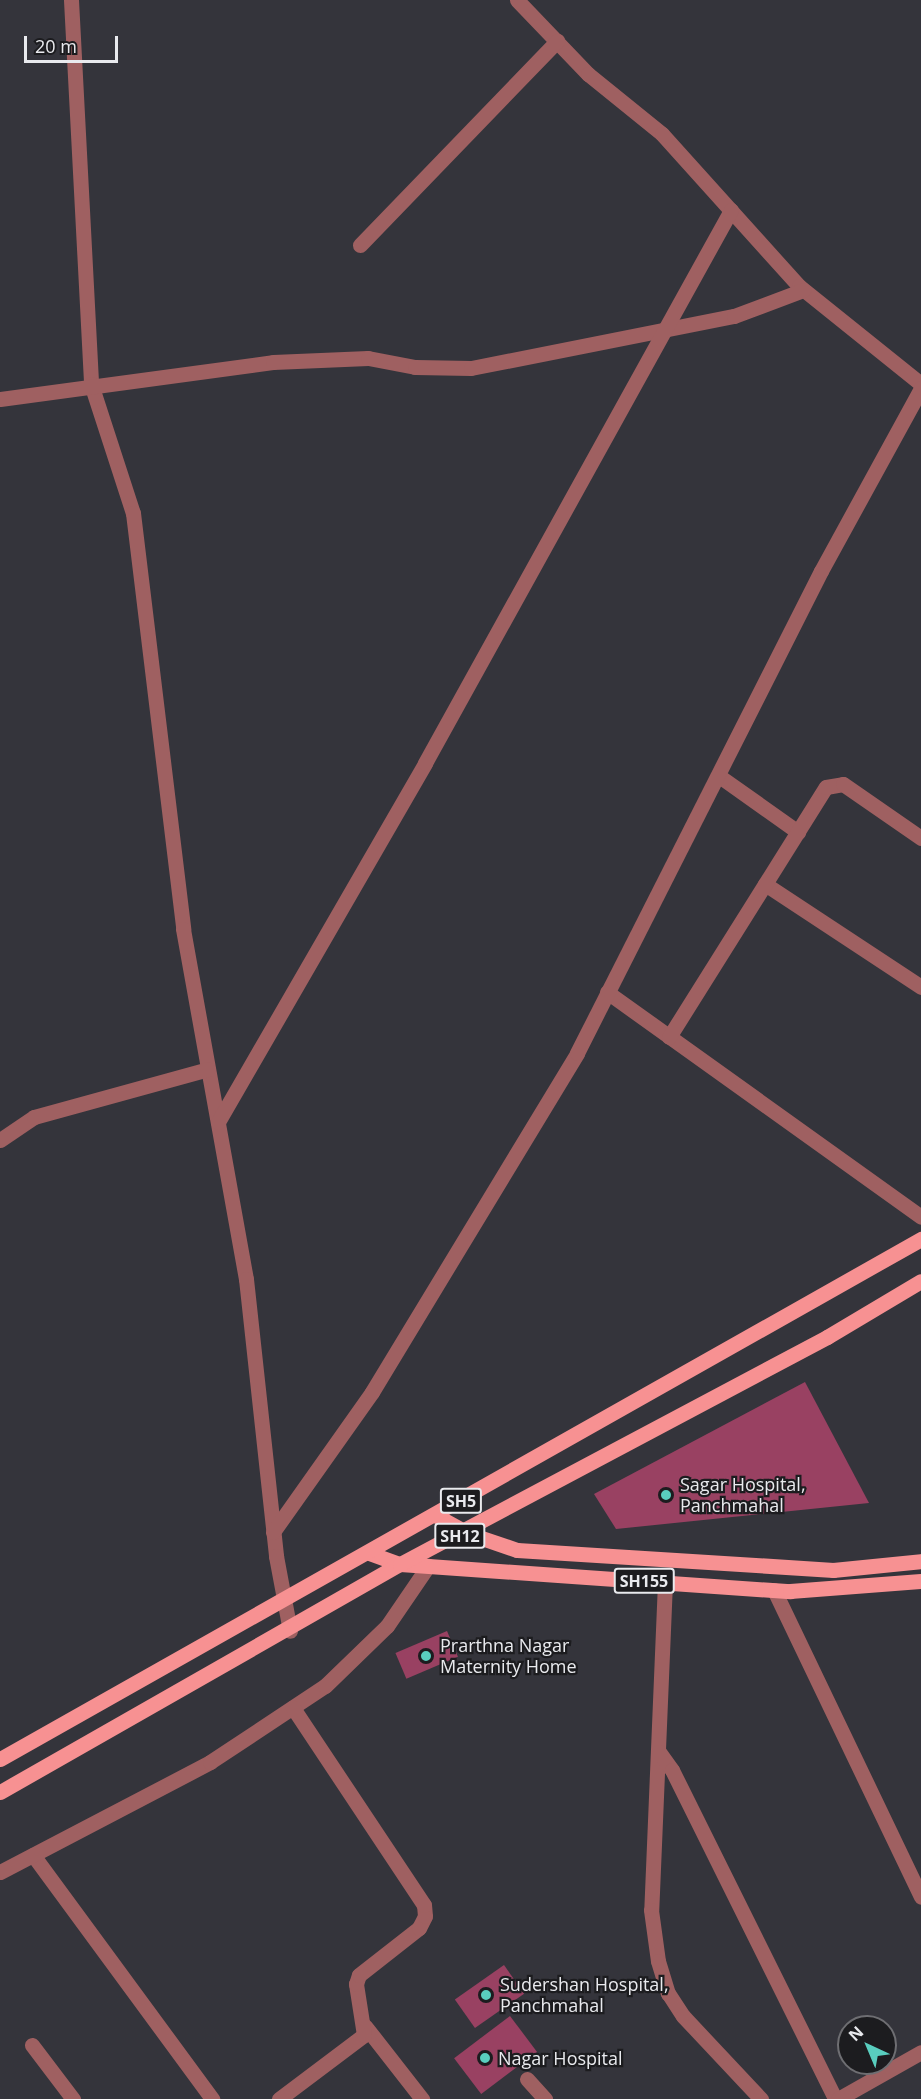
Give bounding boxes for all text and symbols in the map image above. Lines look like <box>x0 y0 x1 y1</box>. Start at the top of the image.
scale bar <box>27 24 122 62</box>
text: 20 m <box>35 34 77 58</box>
place label: Sagar Hospital, Panchmahal <box>680 1474 806 1516</box>
marker: Sagar Hospital, Panchmahal <box>657 1486 675 1504</box>
road number: SH5 <box>438 1488 484 1514</box>
road number: SH12 <box>433 1523 487 1549</box>
road number: SH155 <box>612 1568 676 1594</box>
place label: Prarthna Nagar Maternity Home <box>440 1635 577 1678</box>
marker: Prarthna Nagar Maternity Home <box>417 1647 435 1665</box>
place label: Sudershan Hospital, Panchmahal <box>500 1974 669 2016</box>
marker: Sudershan Hospital, Panchmahal <box>477 1986 495 2004</box>
north arrow <box>837 2015 897 2075</box>
text: N <box>844 2021 868 2046</box>
place label: Nagar Hospital <box>498 2047 623 2069</box>
marker: Nagar Hospital <box>476 2049 494 2067</box>

